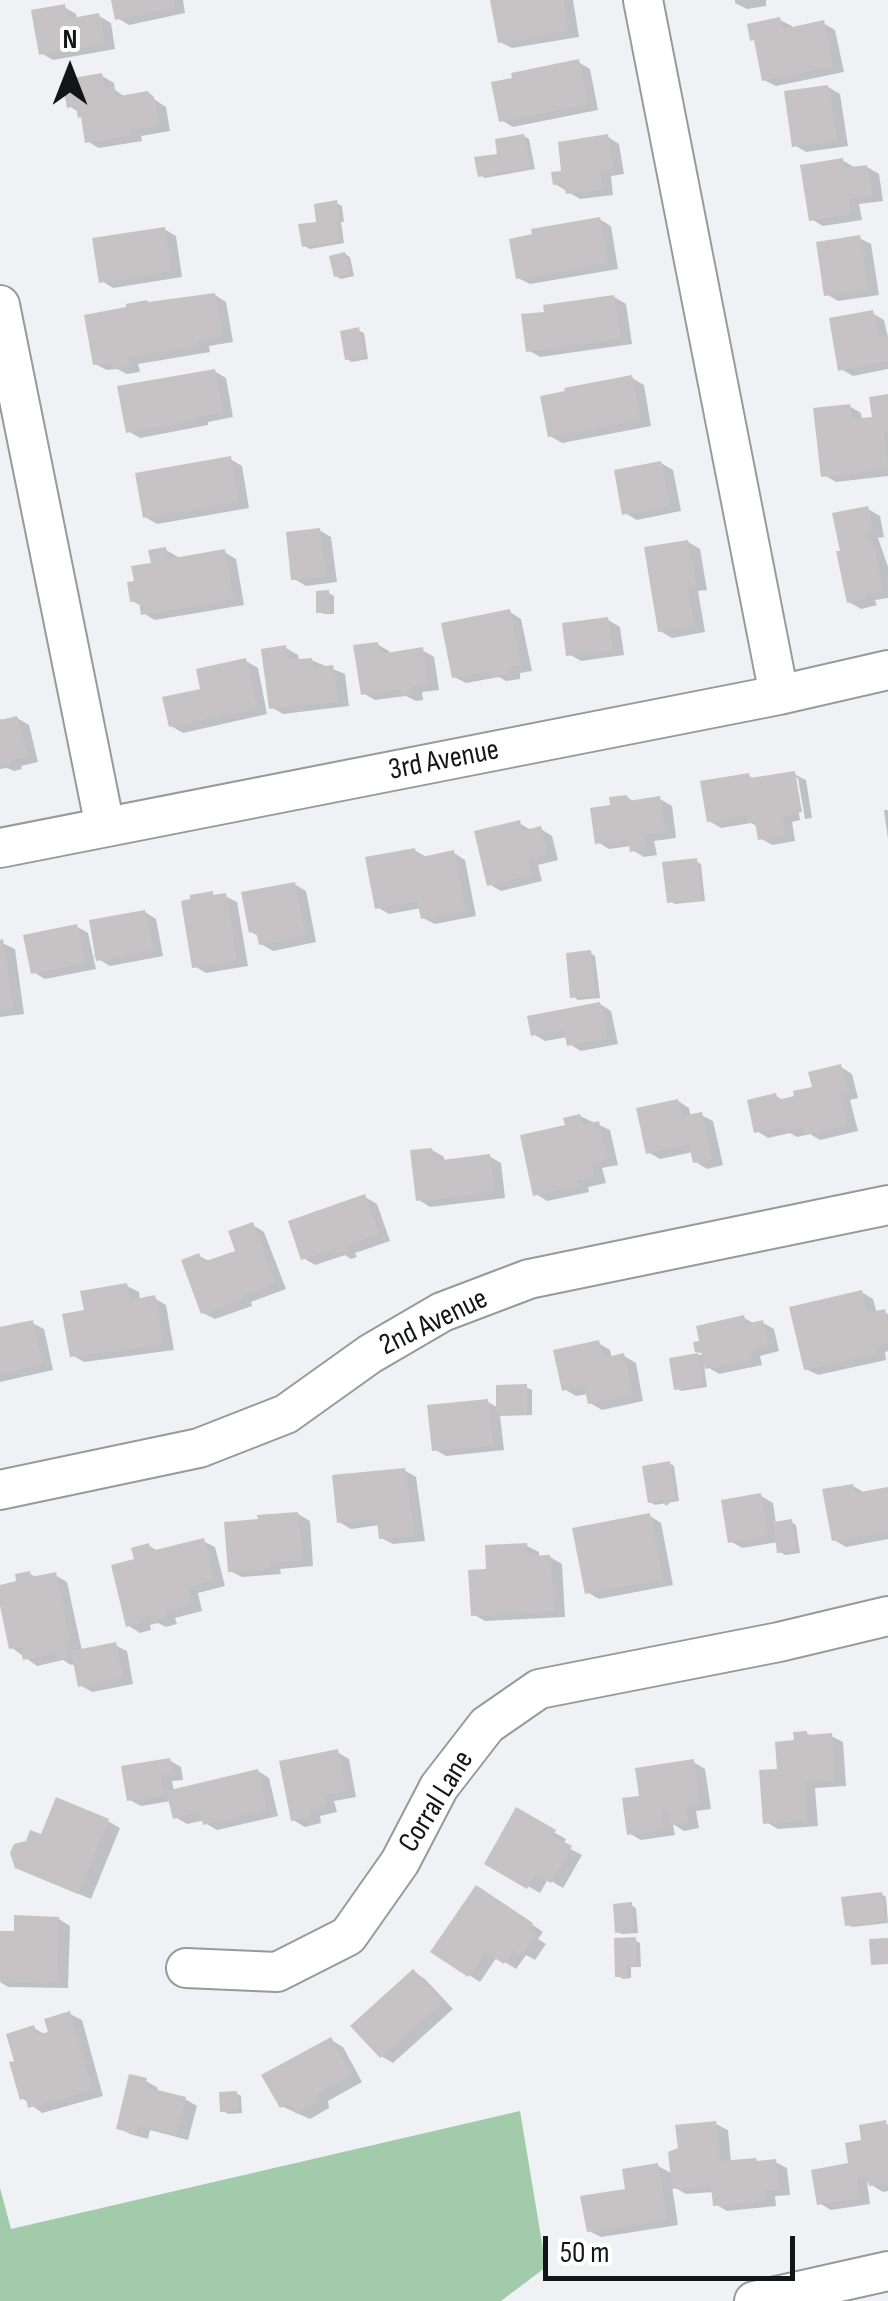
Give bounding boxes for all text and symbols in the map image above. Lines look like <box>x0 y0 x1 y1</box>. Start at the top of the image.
north arrow <box>20 20 120 120</box>
text: N <box>63 23 77 56</box>
street label: 3rd Avenue <box>386 733 502 789</box>
street label: 2nd Avenue <box>374 1281 494 1365</box>
street label: Corral Lane <box>392 1745 482 1859</box>
scale bar <box>548 2216 800 2278</box>
text: 50 m <box>560 2235 609 2271</box>

